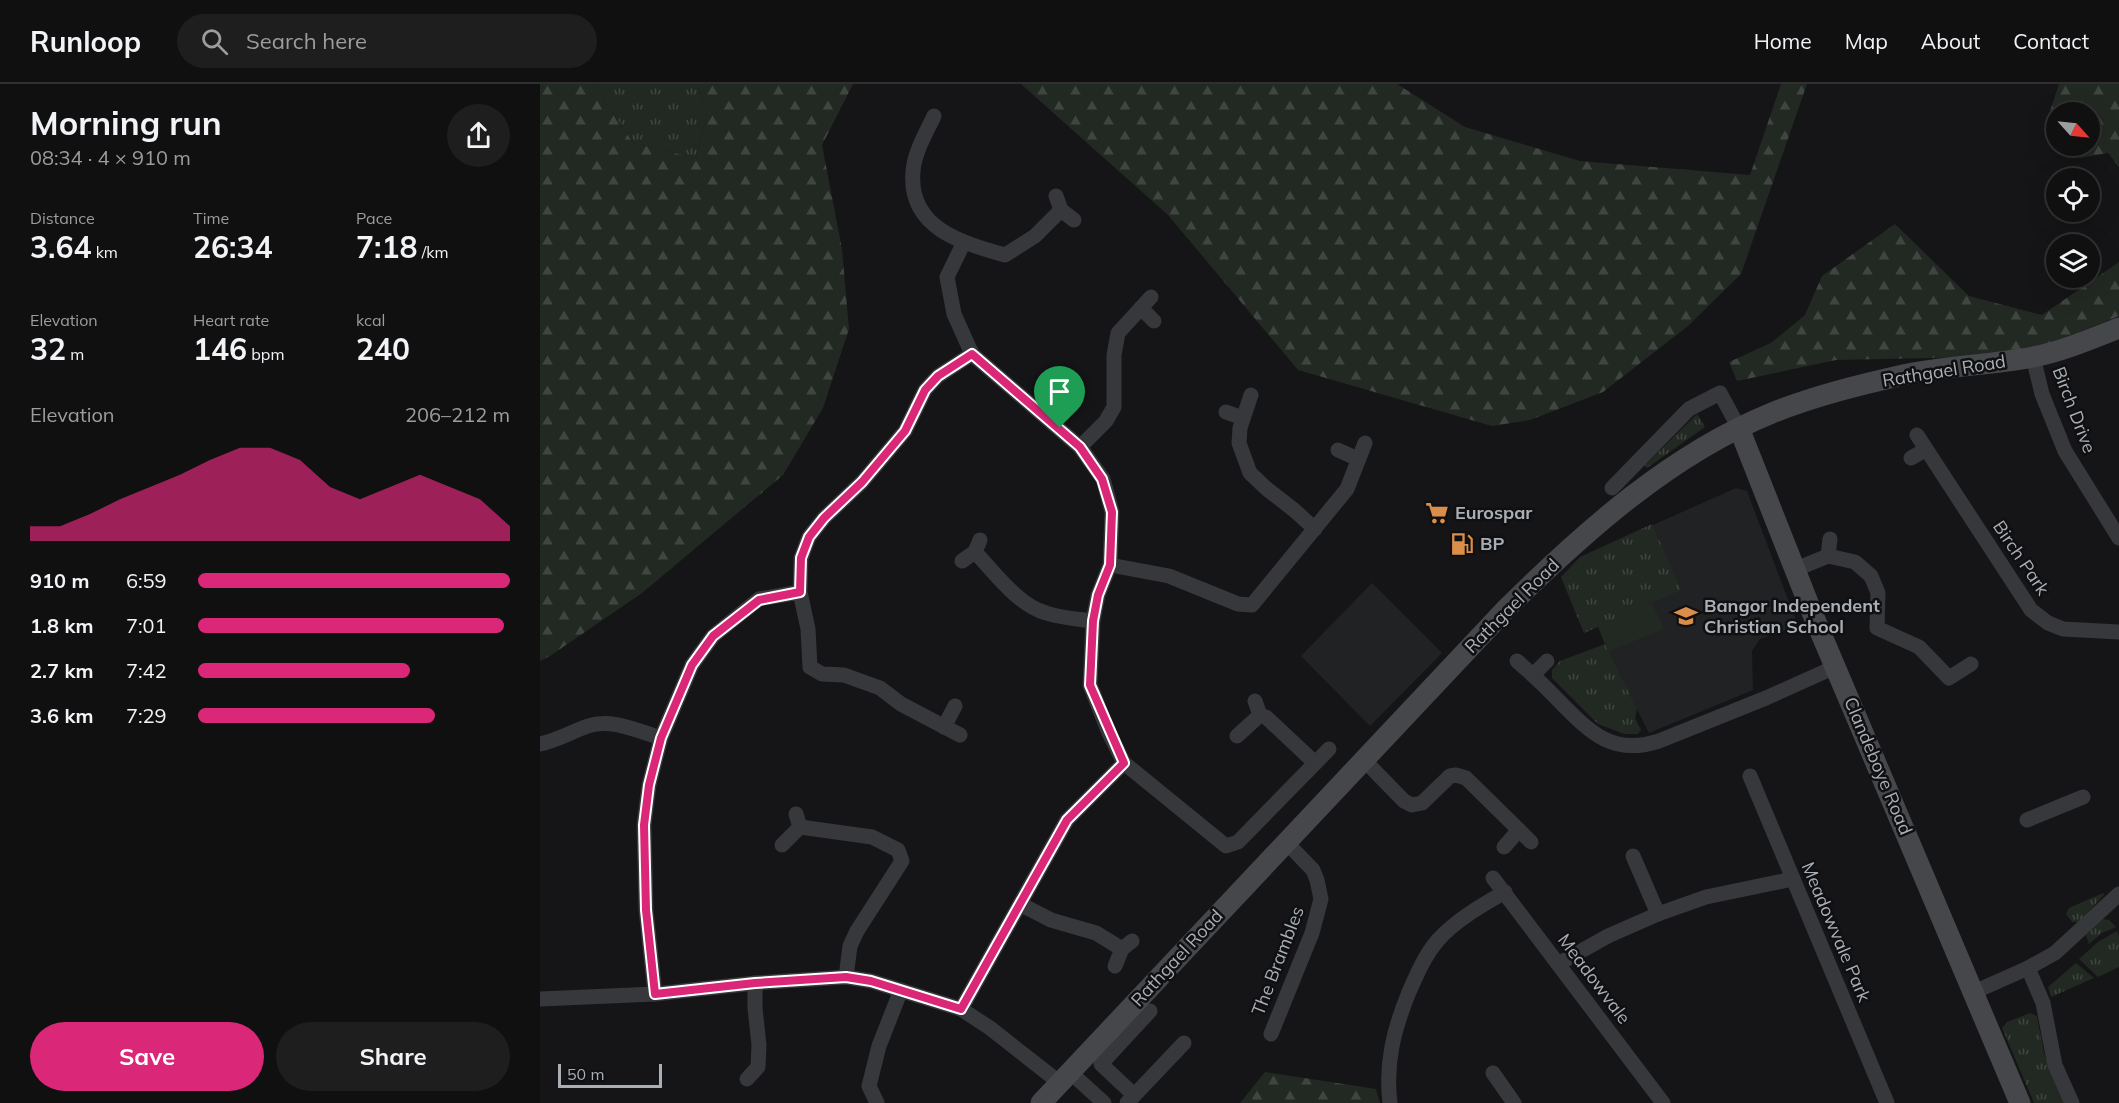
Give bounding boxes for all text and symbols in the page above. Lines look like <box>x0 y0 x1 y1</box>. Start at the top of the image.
search box <box>177 14 597 68</box>
text: Runloop <box>30 24 141 59</box>
icon: search <box>198 25 231 58</box>
text: Search here <box>246 27 367 55</box>
text: Home <box>1754 28 1812 54</box>
text: Map <box>1845 28 1888 54</box>
text: About <box>1921 28 1980 54</box>
text: Contact <box>2013 28 2089 54</box>
text: Morning run <box>30 102 222 143</box>
north arrow <box>2046 102 2100 156</box>
map controls <box>2046 102 2100 288</box>
button: share <box>447 104 510 167</box>
text: 08:34 · 4 × 910 m <box>30 145 191 170</box>
button: locate <box>2046 168 2100 222</box>
text: Distance <box>30 208 95 228</box>
text: Time <box>193 208 229 228</box>
text: Pace <box>356 208 392 228</box>
text: 3.64 <box>30 228 91 266</box>
text: 26:34 <box>193 228 272 266</box>
text: 7:18 <box>356 228 417 266</box>
button: layers <box>2046 234 2100 288</box>
text: km <box>91 242 118 262</box>
text: /km <box>417 242 448 262</box>
text: Elevation <box>30 310 98 330</box>
text: Heart rate <box>193 310 269 330</box>
text: kcal <box>356 310 385 330</box>
text: 32 <box>30 330 66 368</box>
text: 146 <box>193 330 247 368</box>
text: 240 <box>356 330 410 368</box>
text: m <box>66 344 84 364</box>
text: bpm <box>247 344 284 364</box>
street label: Rathgael Road <box>1881 349 2007 392</box>
street label: Birch Drive <box>2047 363 2101 456</box>
pin <box>1034 366 1085 428</box>
icon: arrive <box>1043 375 1076 408</box>
text: Elevation <box>30 402 115 427</box>
text: 206–212 m <box>405 402 510 427</box>
supermarket icon: Eurospar <box>1424 500 1450 526</box>
place label: Eurospar <box>1455 501 1533 524</box>
street label: Birch Park <box>1988 516 2055 600</box>
fuel station icon: BP <box>1449 531 1475 557</box>
place label: BP <box>1480 532 1504 555</box>
street label: Rathgael Road <box>1459 553 1564 658</box>
text: 910 m <box>30 568 89 593</box>
text: 6:59 <box>126 568 167 593</box>
place label: Bangor Independent Christian School <box>1704 594 1880 638</box>
school or university icon: Bangor Independent Christian School <box>1673 603 1699 629</box>
text: 1.8 km <box>30 613 93 638</box>
text: 7:01 <box>126 613 167 638</box>
text: 2.7 km <box>30 658 93 683</box>
text: 7:42 <box>126 658 167 683</box>
street label: Clandeboye Road <box>1839 693 1918 838</box>
text: 3.6 km <box>30 703 93 728</box>
text: 7:29 <box>126 703 167 728</box>
street label: Meadowvale Park <box>1797 858 1877 1006</box>
street label: The Brambles <box>1246 903 1309 1019</box>
street label: Rathgael Road <box>1126 904 1228 1011</box>
street label: Meadowvale <box>1553 929 1636 1028</box>
button: Save <box>30 1022 264 1091</box>
button: Share <box>276 1022 510 1091</box>
scale bar <box>558 1061 662 1088</box>
text: 50 m <box>567 1064 604 1084</box>

